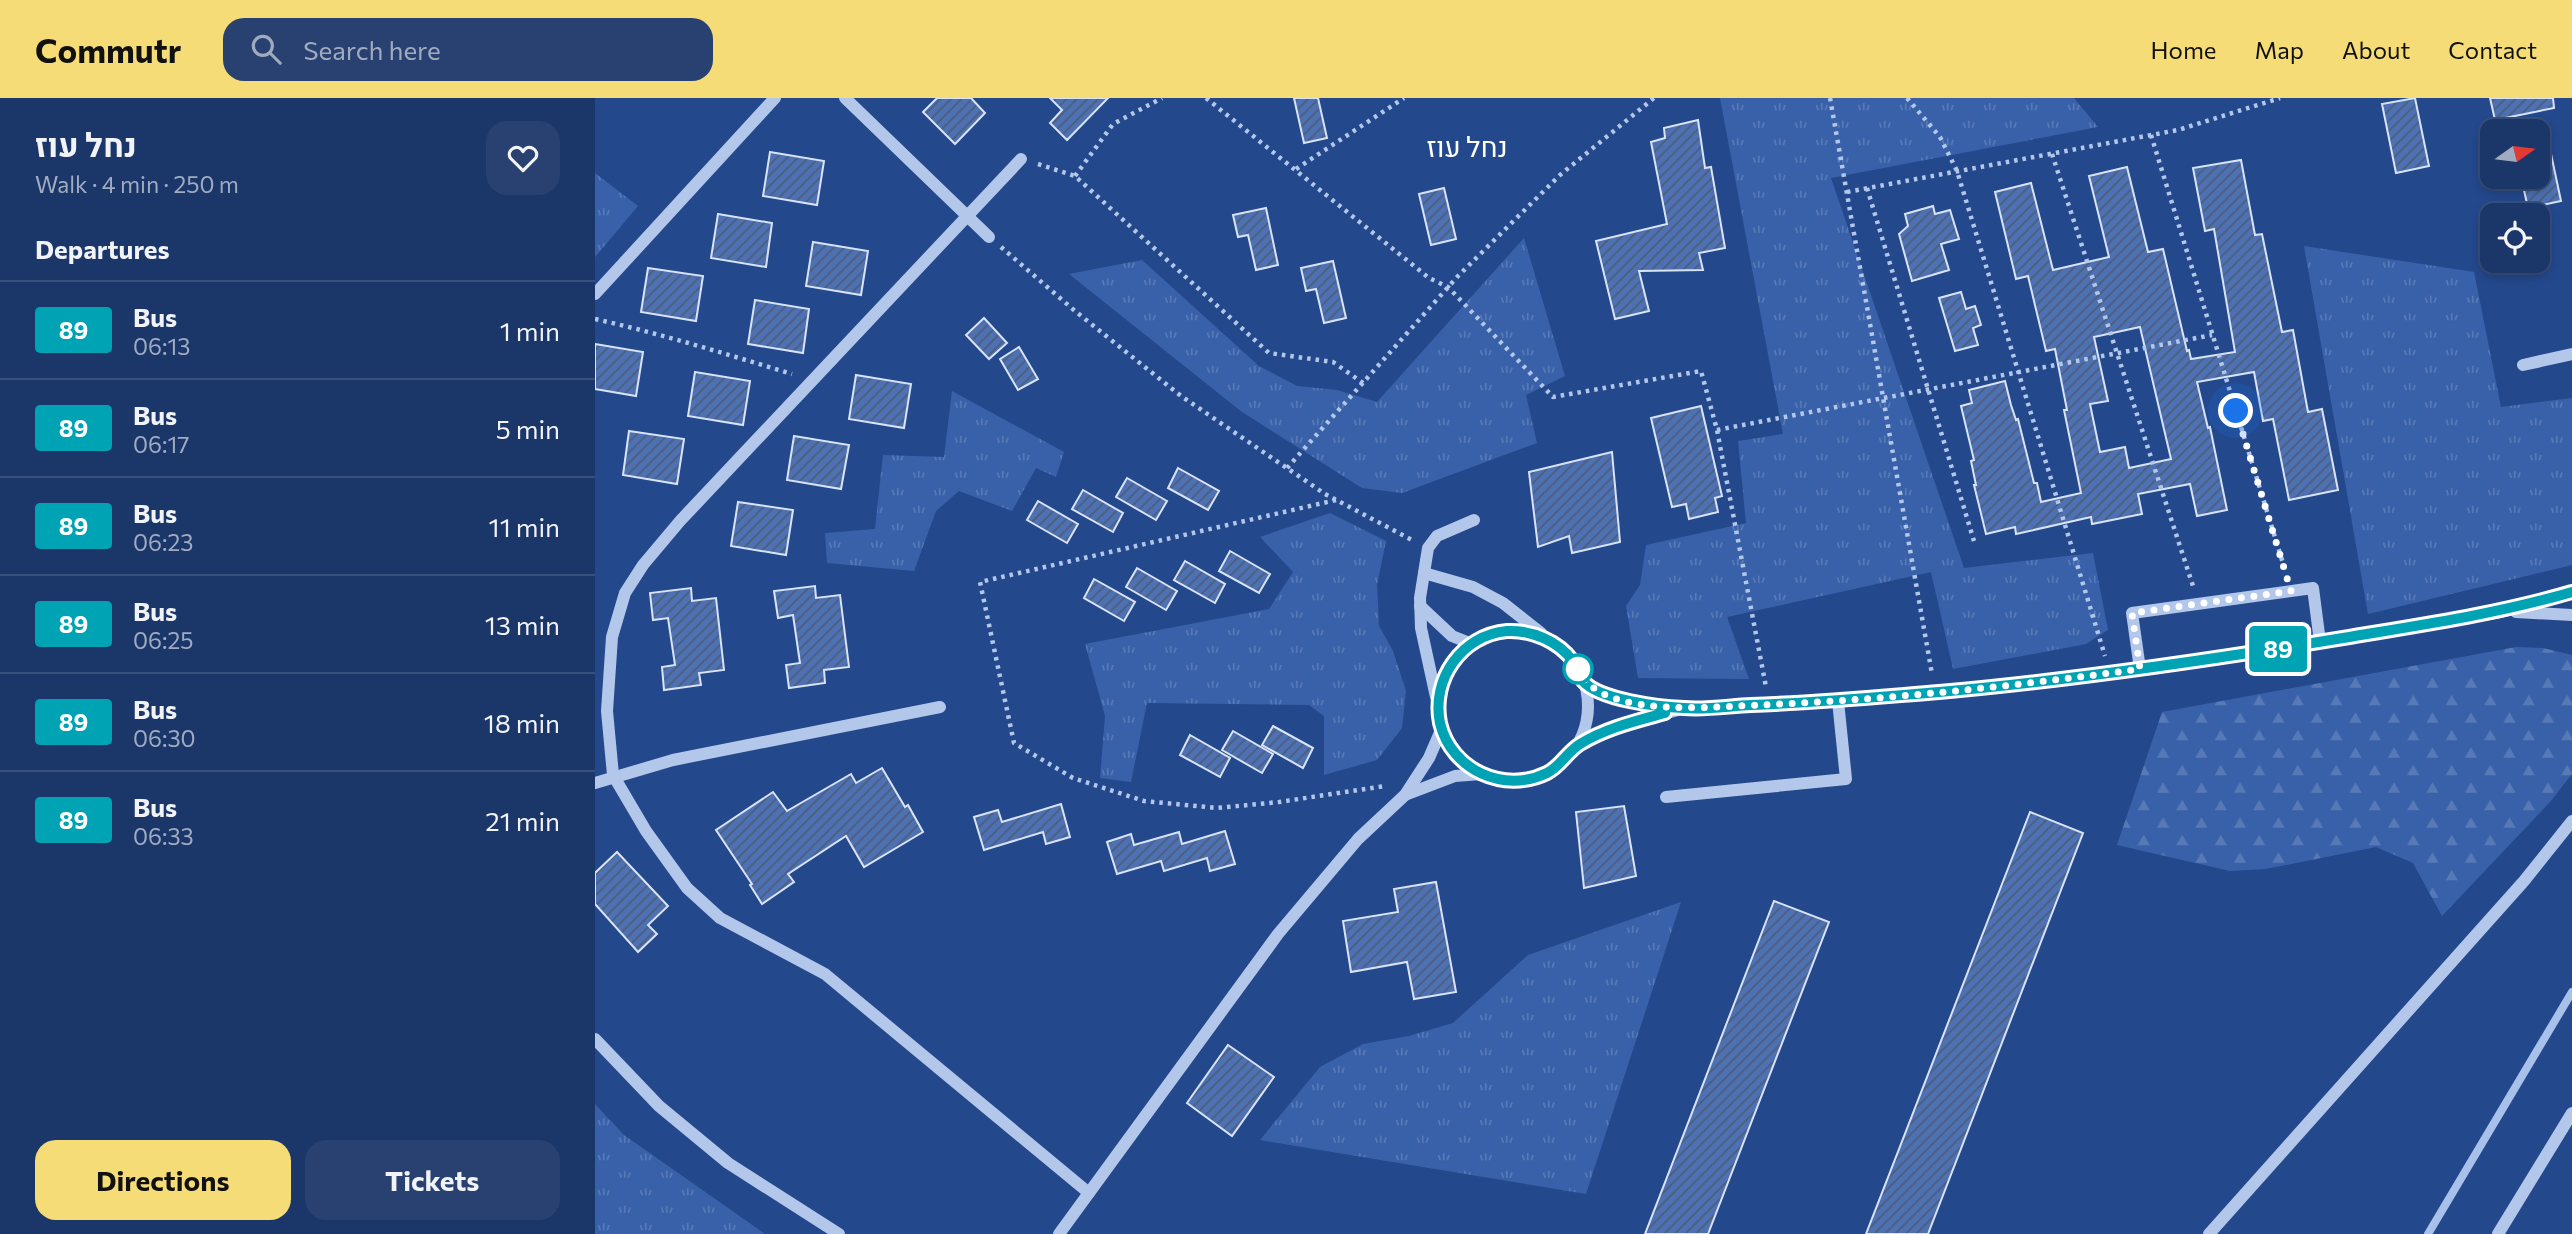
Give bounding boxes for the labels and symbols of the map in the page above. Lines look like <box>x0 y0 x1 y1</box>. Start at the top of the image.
north arrow <box>2480 119 2550 189</box>
district label: נחל עוז <box>1426 129 1508 163</box>
your location <box>2218 393 2253 428</box>
line badge: 89 <box>2247 626 2309 672</box>
unlabelled marker <box>1563 654 1593 684</box>

